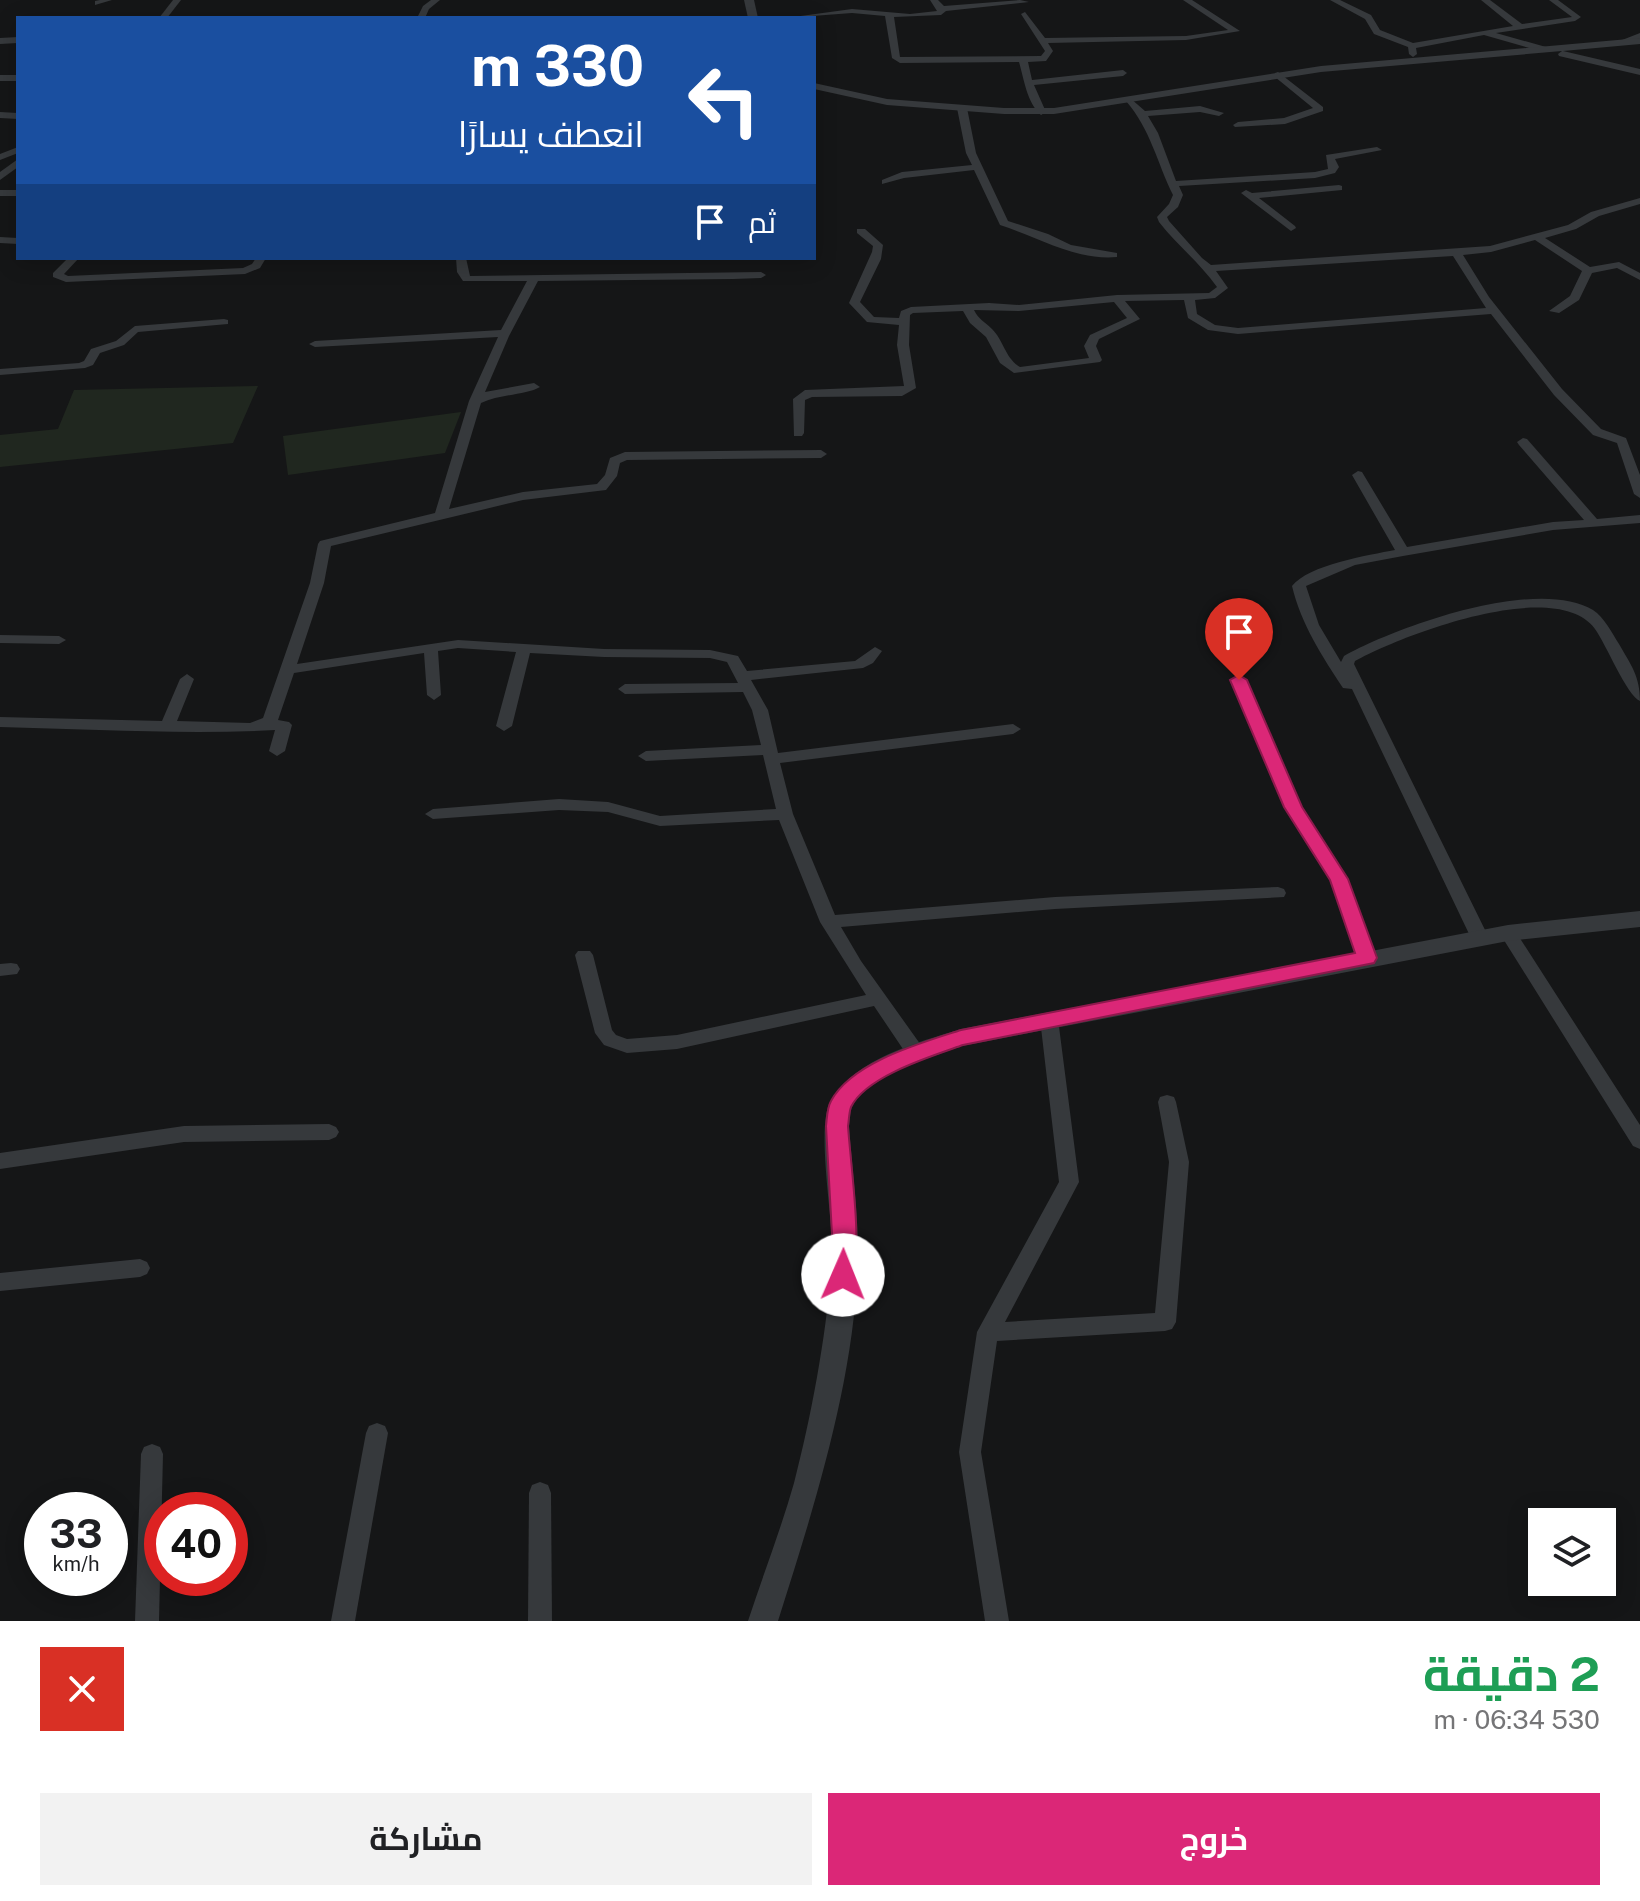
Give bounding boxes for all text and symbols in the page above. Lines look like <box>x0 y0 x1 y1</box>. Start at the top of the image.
text: 330 m <box>471 33 644 99</box>
icon: left <box>672 48 776 152</box>
text: انعطف يسارًا <box>458 113 644 155</box>
icon: arrive <box>688 200 732 244</box>
text: ثم <box>748 204 776 240</box>
pin <box>1205 598 1273 680</box>
icon: arrive <box>1217 610 1261 654</box>
position arrow <box>801 1233 885 1317</box>
speed limit sign: 40 <box>144 1492 248 1596</box>
map controls <box>1528 1508 1616 1596</box>
button: layers <box>1528 1508 1616 1596</box>
text: 33 <box>49 1510 103 1557</box>
text: km/h <box>52 1552 100 1576</box>
text: 2 دقيقة <box>1423 1645 1600 1702</box>
button: close <box>40 1647 124 1731</box>
text: 530 m · 06:34 <box>1434 1704 1600 1735</box>
button: مشاركة <box>40 1793 812 1885</box>
button: خروج <box>828 1793 1600 1885</box>

